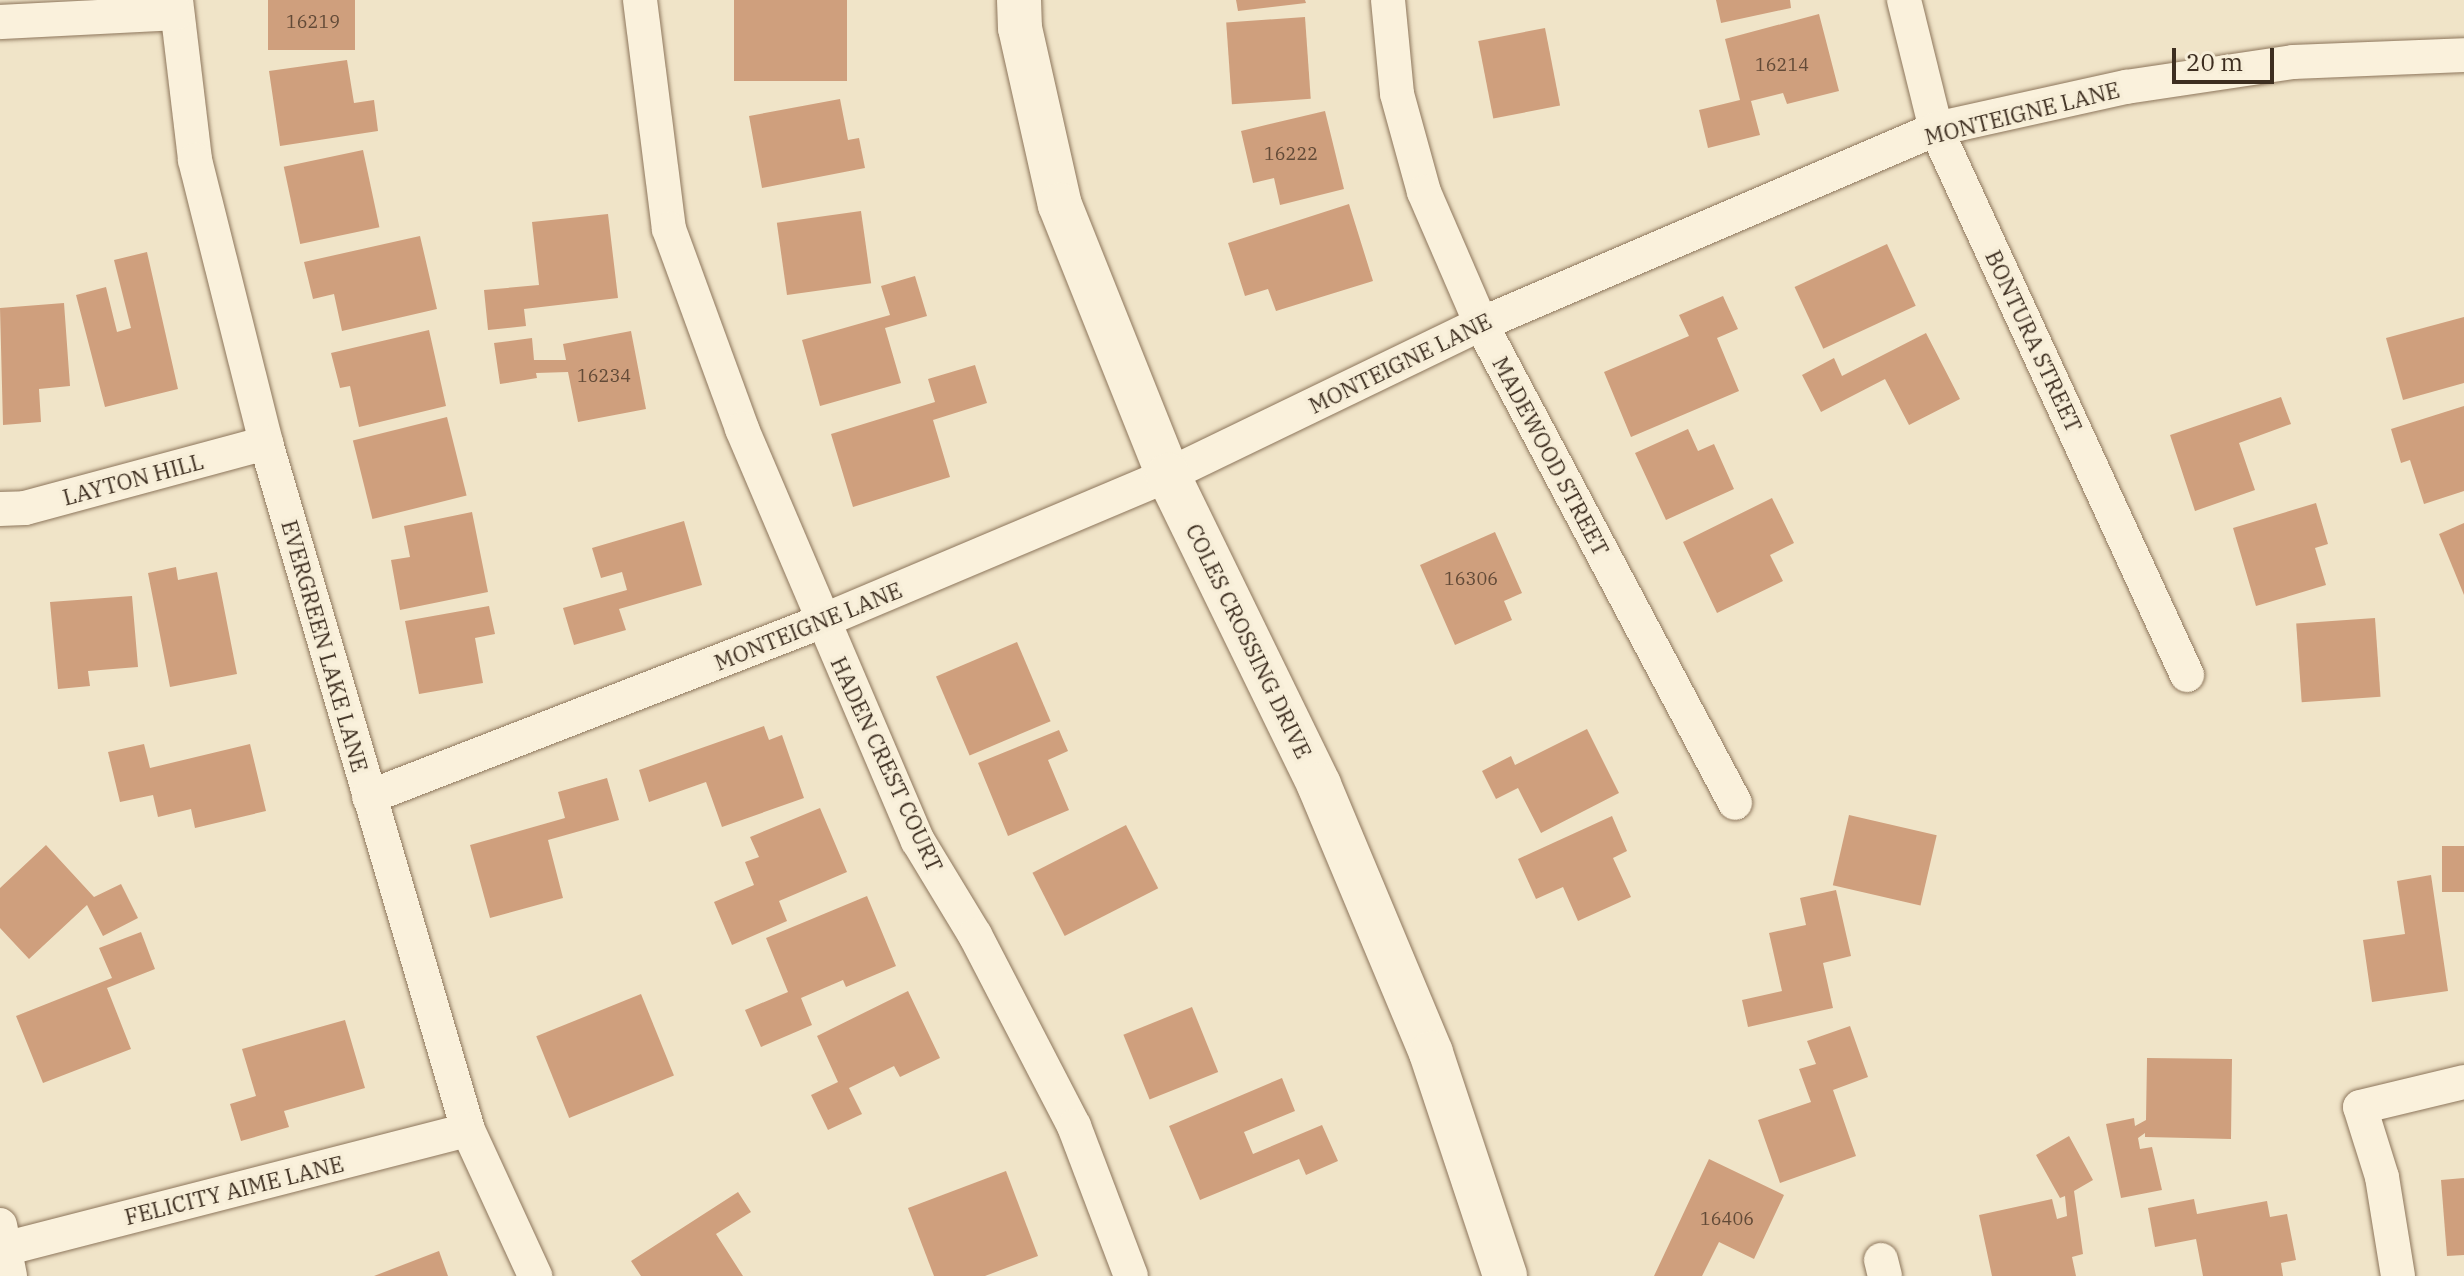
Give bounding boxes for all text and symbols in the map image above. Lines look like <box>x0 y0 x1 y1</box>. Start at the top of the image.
house number: 16219 <box>286 11 340 33</box>
scale bar <box>2176 32 2278 82</box>
text: 20 m <box>2186 46 2243 78</box>
house number: 16214 <box>1755 54 1809 76</box>
street label: MONTEIGNE LANE <box>1922 76 2122 150</box>
house number: 16222 <box>1264 143 1318 165</box>
street label: BONTURA STREET <box>1980 246 2088 436</box>
street label: MONTEIGNE LANE <box>1304 307 1496 419</box>
street label: MADEWOOD STREET <box>1487 352 1615 560</box>
house number: 16234 <box>577 365 631 387</box>
street label: LAYTON HILL <box>60 448 206 510</box>
street label: EVERGREEN LAKE LANE <box>276 517 374 775</box>
street label: COLES CROSSING DRIVE <box>1181 519 1317 763</box>
house number: 16306 <box>1444 568 1498 590</box>
street label: MONTEIGNE LANE <box>710 576 906 676</box>
street label: HADEN CREST COURT <box>826 652 948 876</box>
street label: FELICITY AIME LANE <box>122 1150 346 1230</box>
house number: 16406 <box>1700 1208 1754 1230</box>

